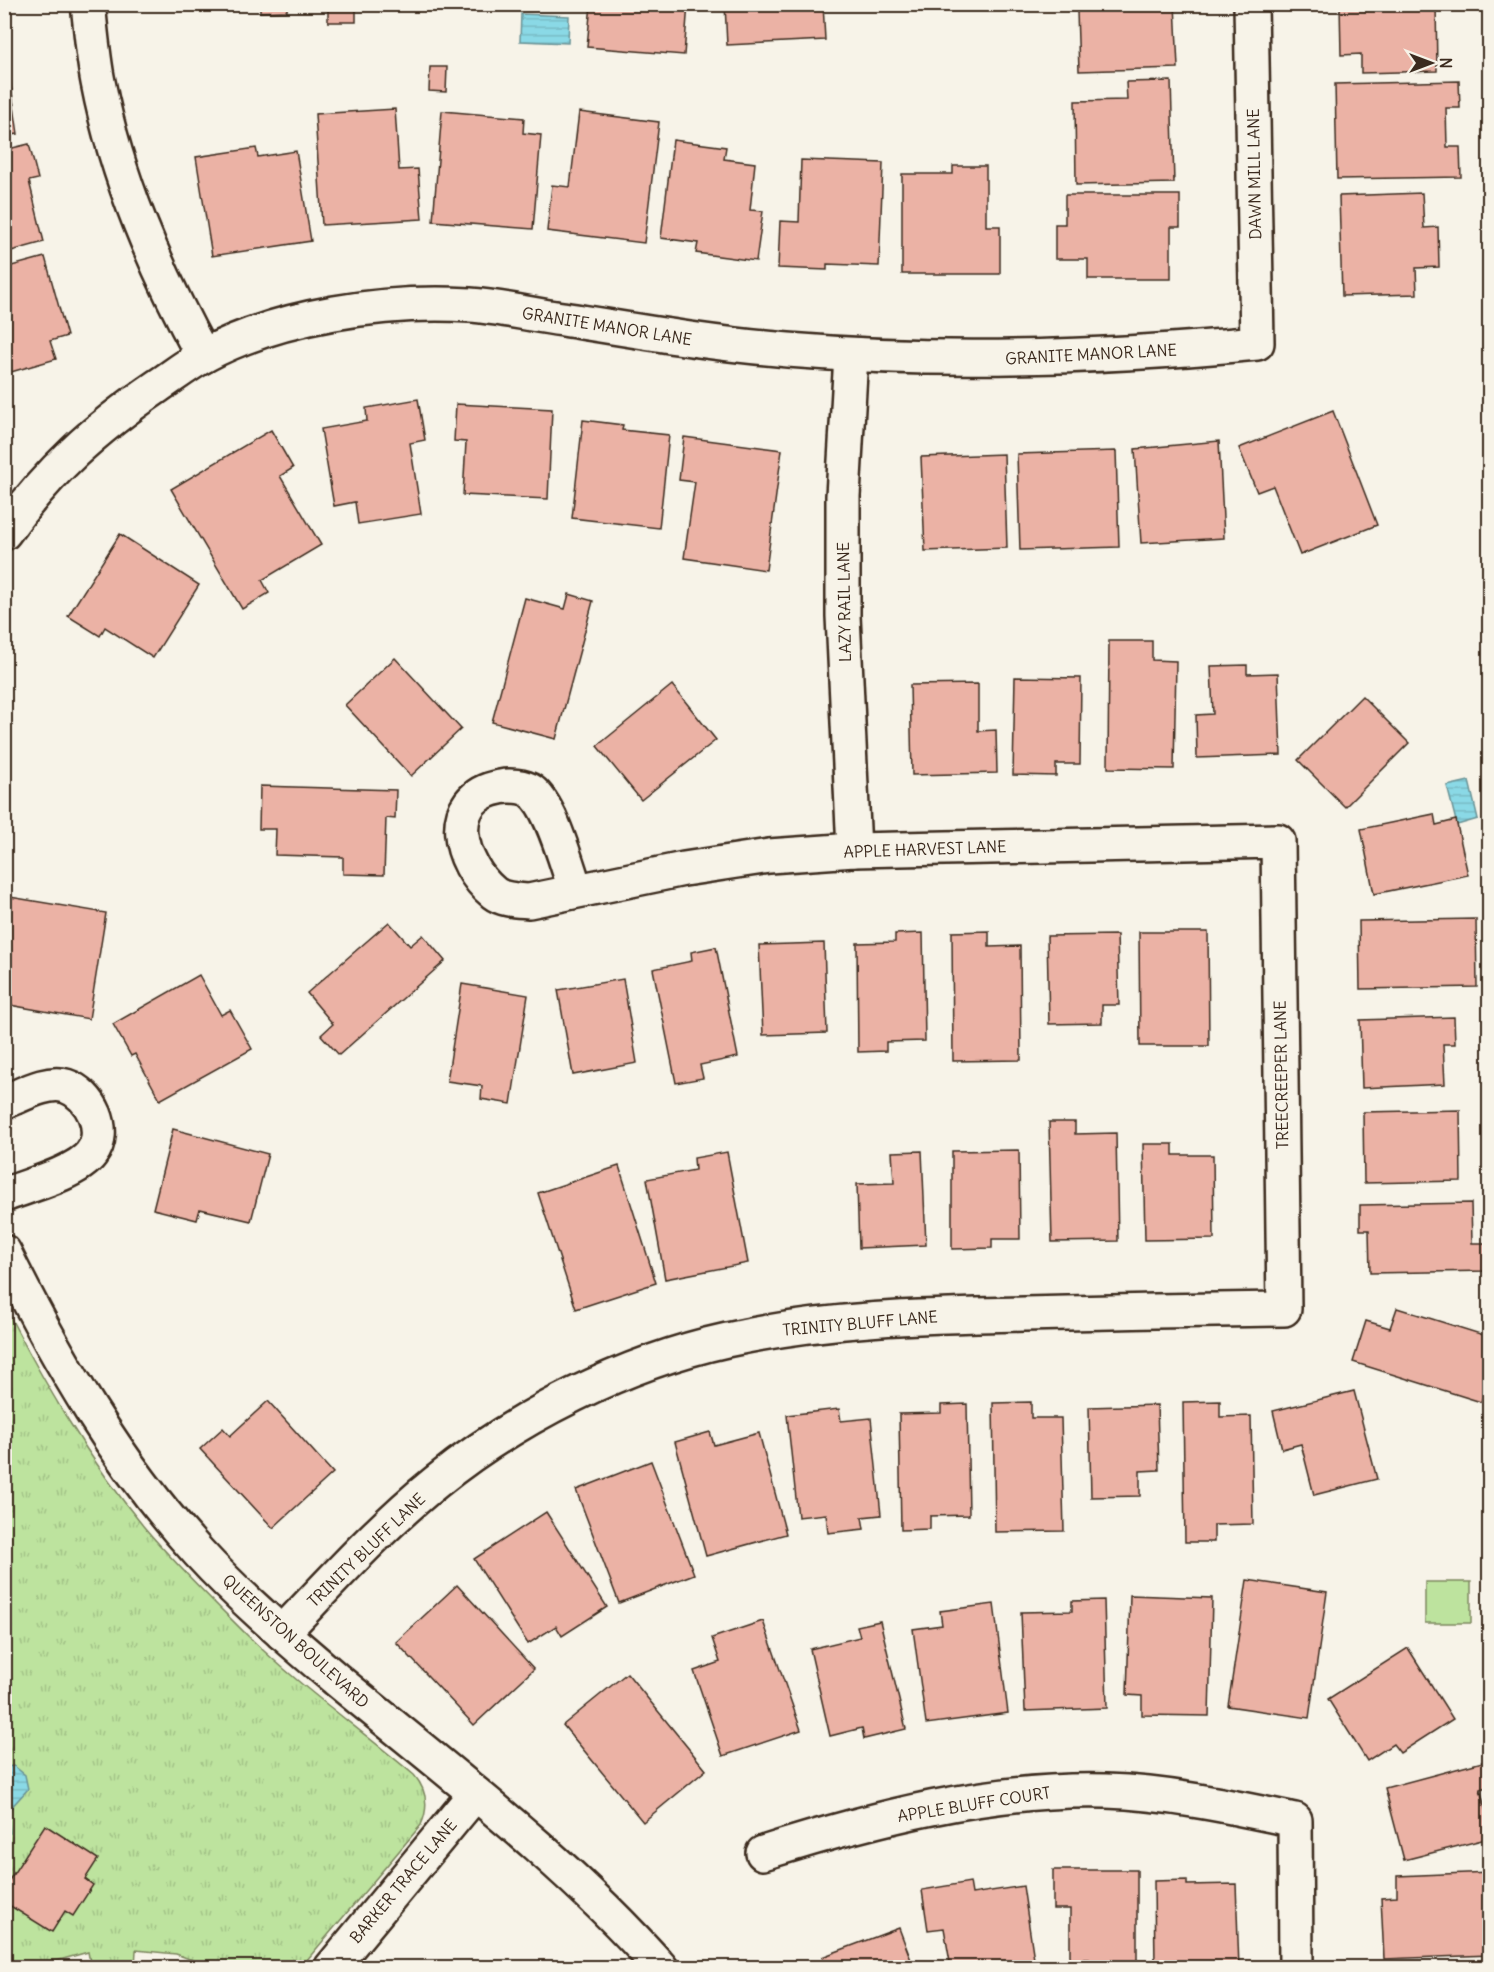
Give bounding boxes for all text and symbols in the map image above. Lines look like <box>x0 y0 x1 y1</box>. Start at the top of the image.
north arrow <box>1401 33 1461 93</box>
text: N <box>1436 57 1456 69</box>
street label: DAWN MILL LANE <box>1243 108 1265 240</box>
street label: GRANITE MANOR LANE <box>521 303 693 349</box>
street label: GRANITE MANOR LANE <box>1005 340 1177 368</box>
street label: LAZY RAIL LANE <box>833 542 855 662</box>
street label: APPLE HARVEST LANE <box>843 836 1007 862</box>
street label: TREECREEPER LANE <box>1270 1000 1292 1150</box>
street label: TRINITY BLUFF LANE <box>782 1306 938 1340</box>
street label: TRINITY BLUFF LANE <box>303 1489 429 1611</box>
street label: QUEENSTON BOULEVARD <box>219 1570 373 1712</box>
street label: APPLE BLUFF COURT <box>896 1782 1052 1826</box>
street label: BARKER TRACE LANE <box>345 1815 461 1947</box>

